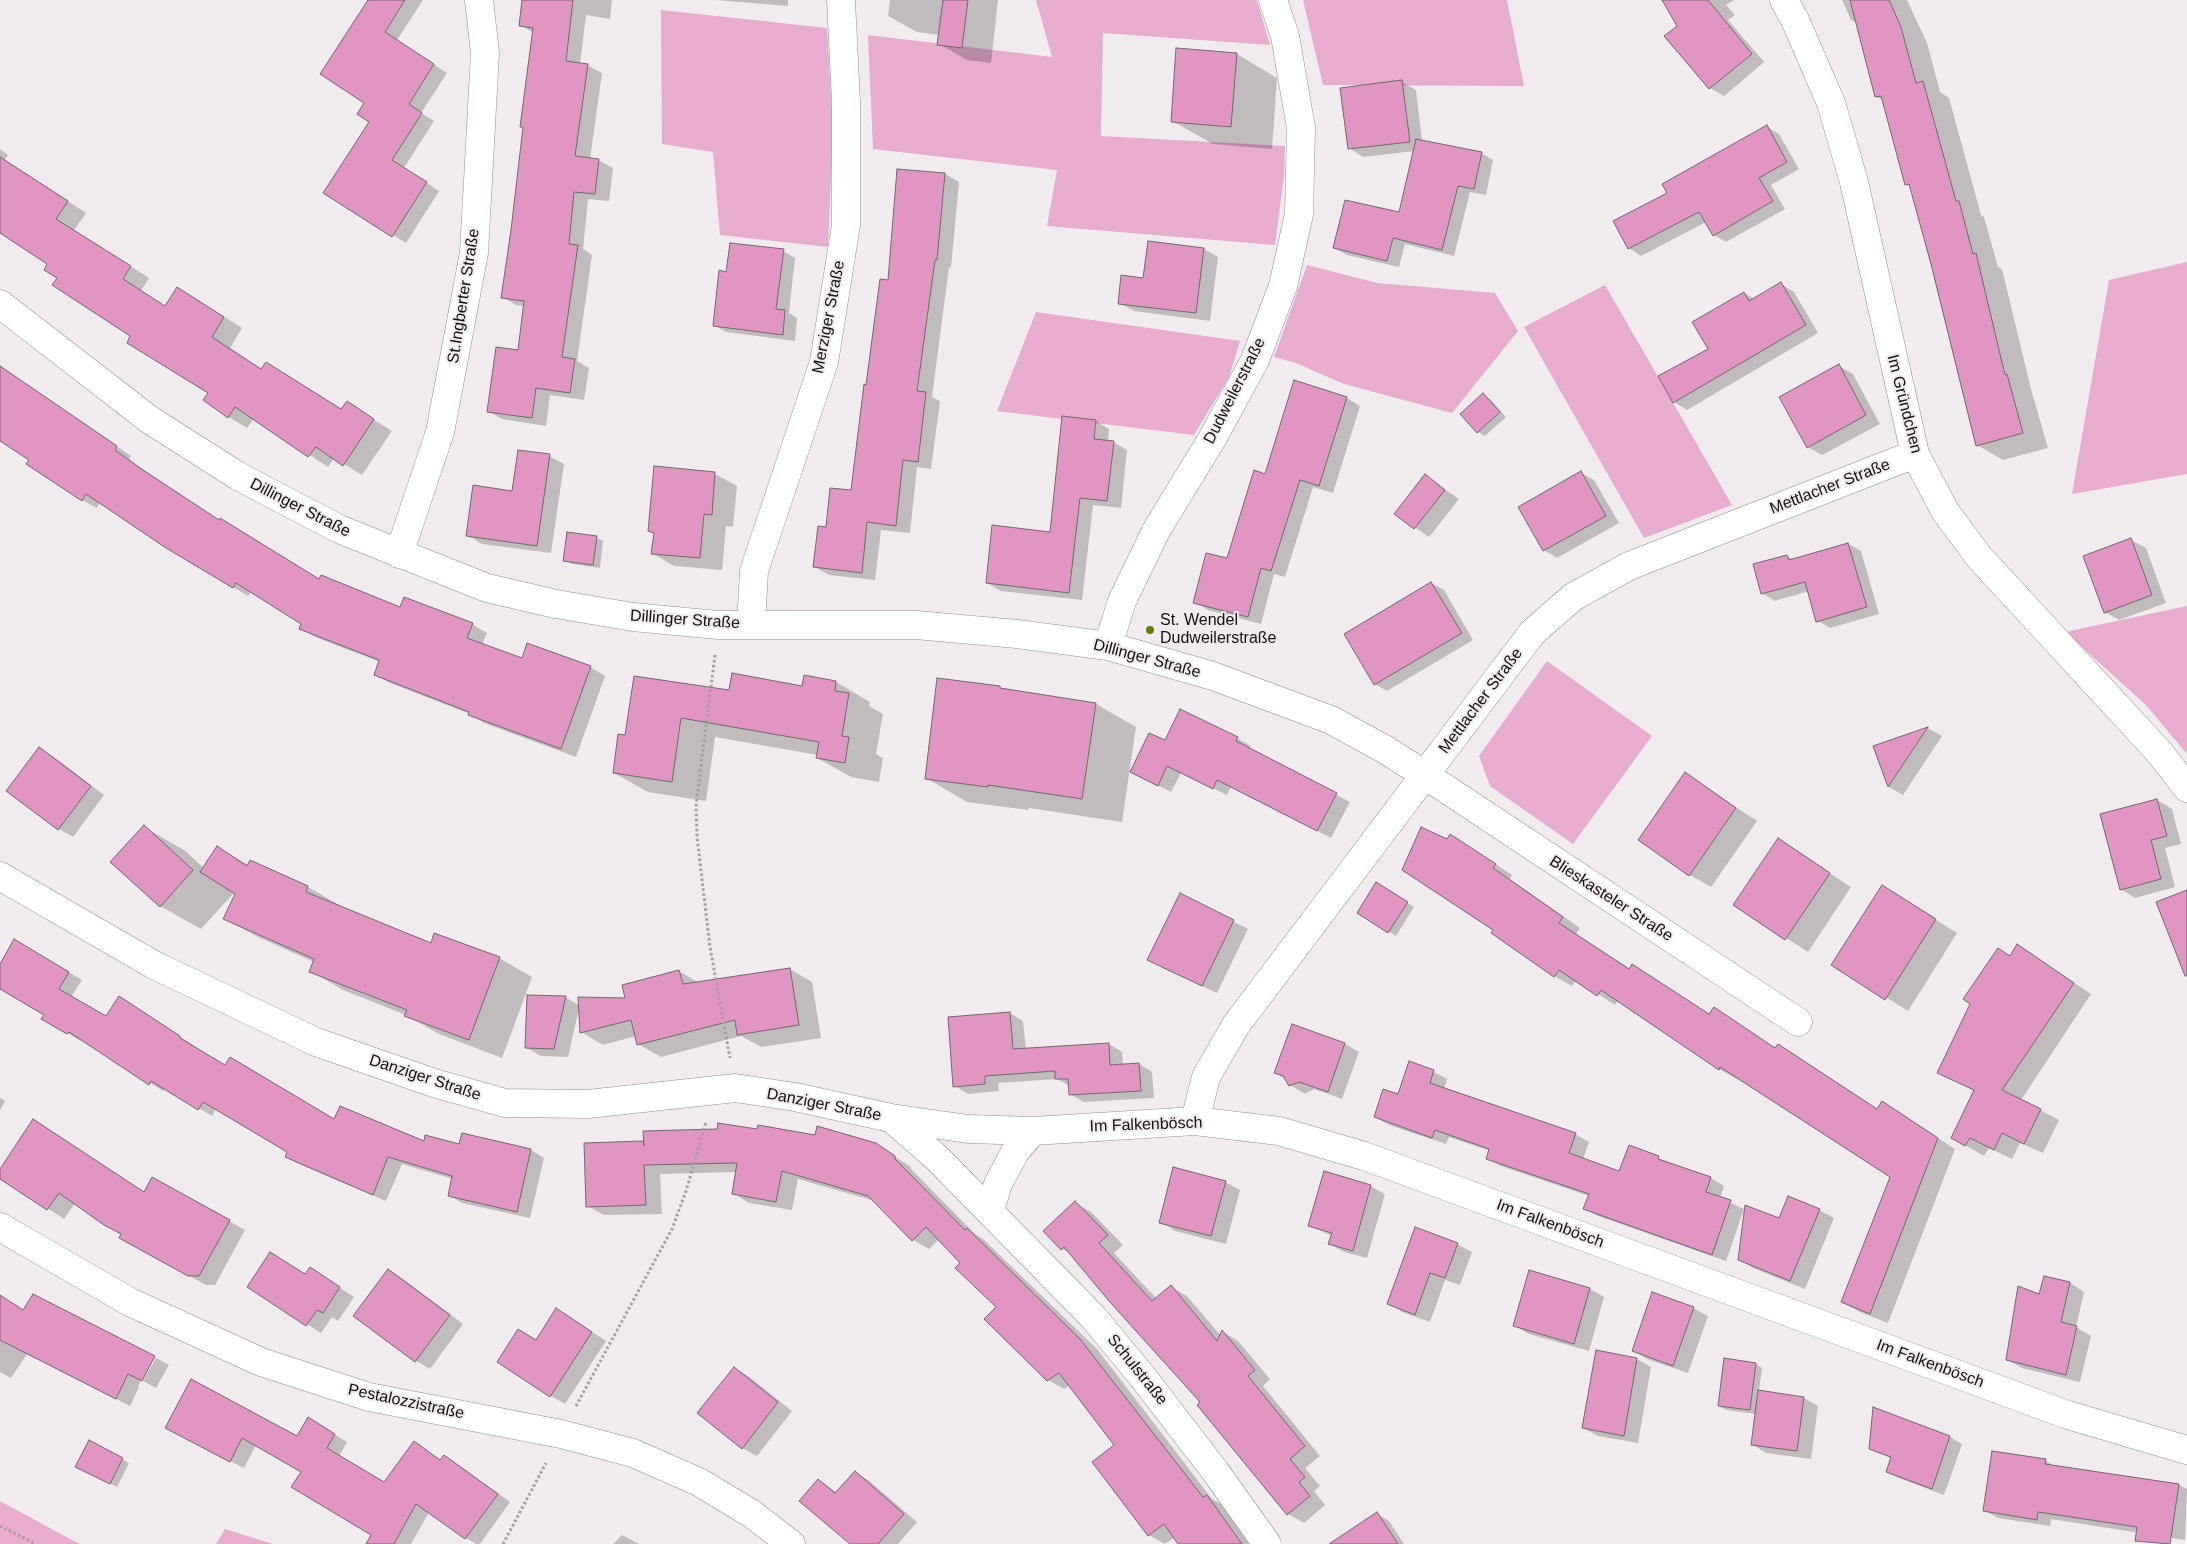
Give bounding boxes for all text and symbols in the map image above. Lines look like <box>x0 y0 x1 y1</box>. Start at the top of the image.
street label: St.Ingberter Straße <box>444 227 484 365</box>
street label: Merziger Straße <box>809 259 849 375</box>
street label: Dudweilerstraße <box>1200 335 1270 447</box>
street label: Im Gründchen <box>1882 352 1926 456</box>
street label: Mettlacher Straße <box>1767 455 1893 519</box>
street label: Dillinger Straße <box>247 474 353 542</box>
street label: Dillinger Straße <box>629 607 741 633</box>
place label: St. Wendel Dudweilerstraße <box>1160 611 1276 649</box>
marker: St. Wendel Dudweilerstraße <box>1144 624 1156 636</box>
street label: Dillinger Straße <box>1091 635 1203 683</box>
street label: Mettlacher Straße <box>1435 644 1527 758</box>
street label: Blieskasteler Straße <box>1546 852 1676 946</box>
street label: Danziger Straße <box>367 1051 483 1105</box>
street label: Danziger Straße <box>765 1084 883 1126</box>
street label: Im Falkenbösch <box>1089 1113 1203 1137</box>
street label: Im Falkenbösch <box>1494 1196 1606 1252</box>
street label: Schulstraße <box>1103 1331 1171 1409</box>
street label: Im Falkenbösch <box>1874 1336 1986 1392</box>
street label: Pestalozzistraße <box>346 1380 466 1424</box>

